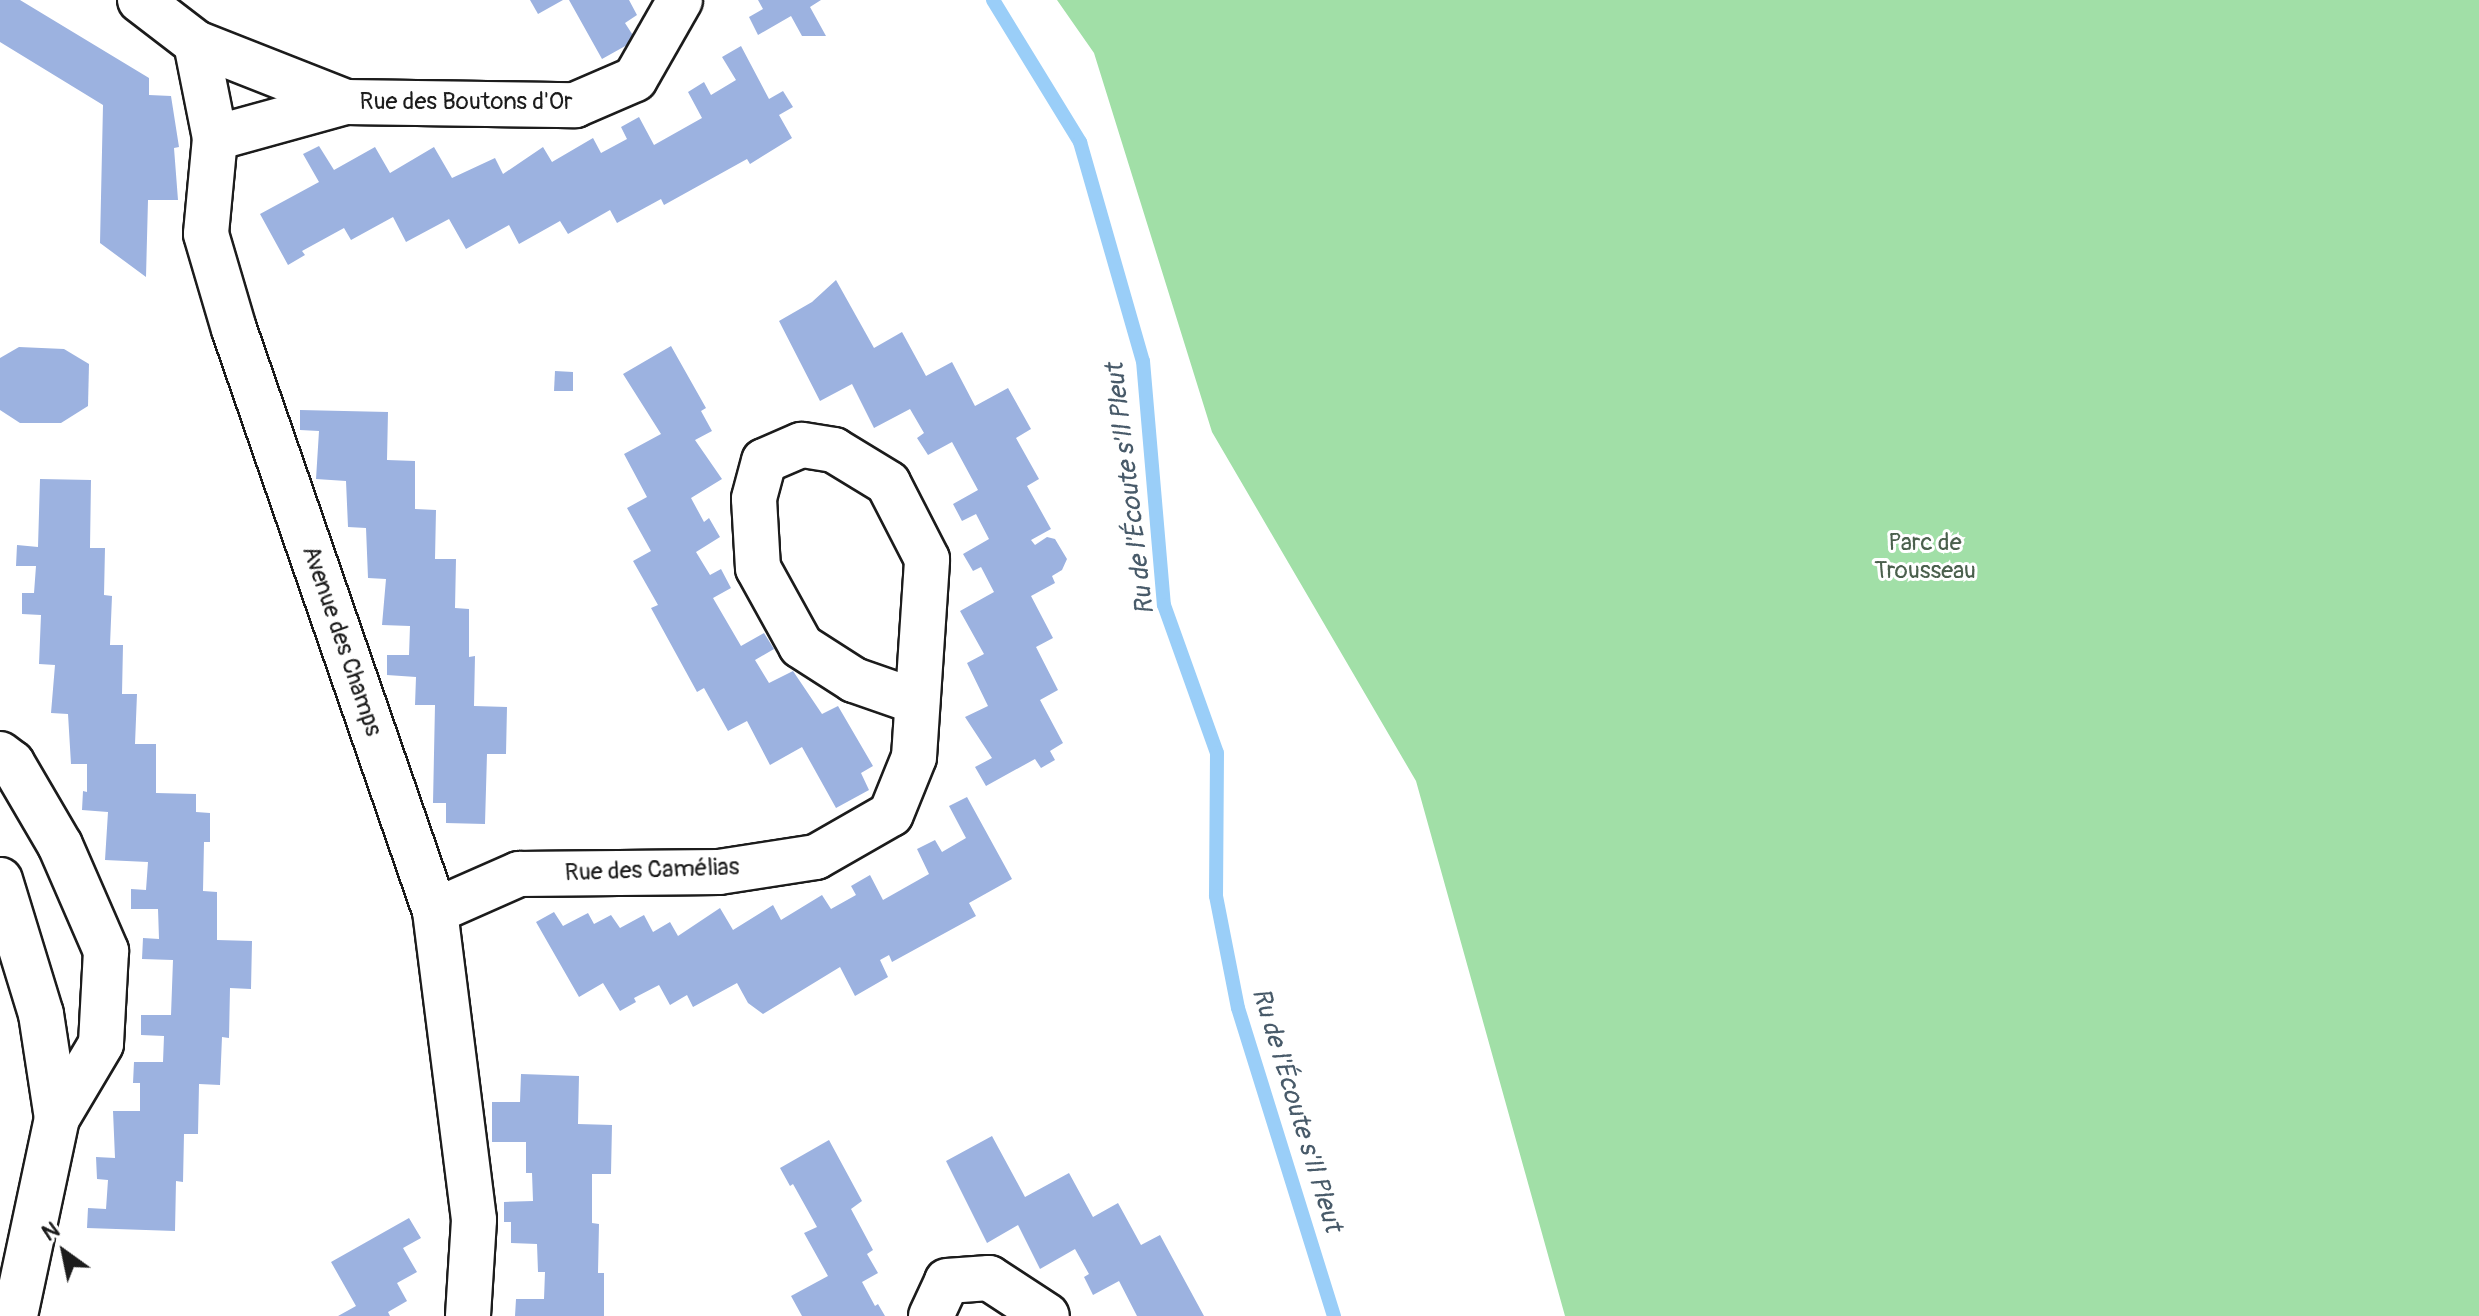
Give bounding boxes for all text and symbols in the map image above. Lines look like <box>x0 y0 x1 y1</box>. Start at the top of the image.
street label: Rue des Boutons d'Or <box>360 88 572 116</box>
water label: Ru de l'Écoute s'Il Pleut <box>1100 361 1162 617</box>
park label: Parc de Trousseau <box>1874 529 1976 585</box>
street label: Avenue des Champs <box>296 542 388 740</box>
street label: Rue des Camélias <box>564 853 740 887</box>
water label: Ru de l'Écoute s'Il Pleut <box>1244 984 1348 1236</box>
north arrow <box>24 1212 104 1292</box>
text: N <box>37 1216 65 1248</box>

